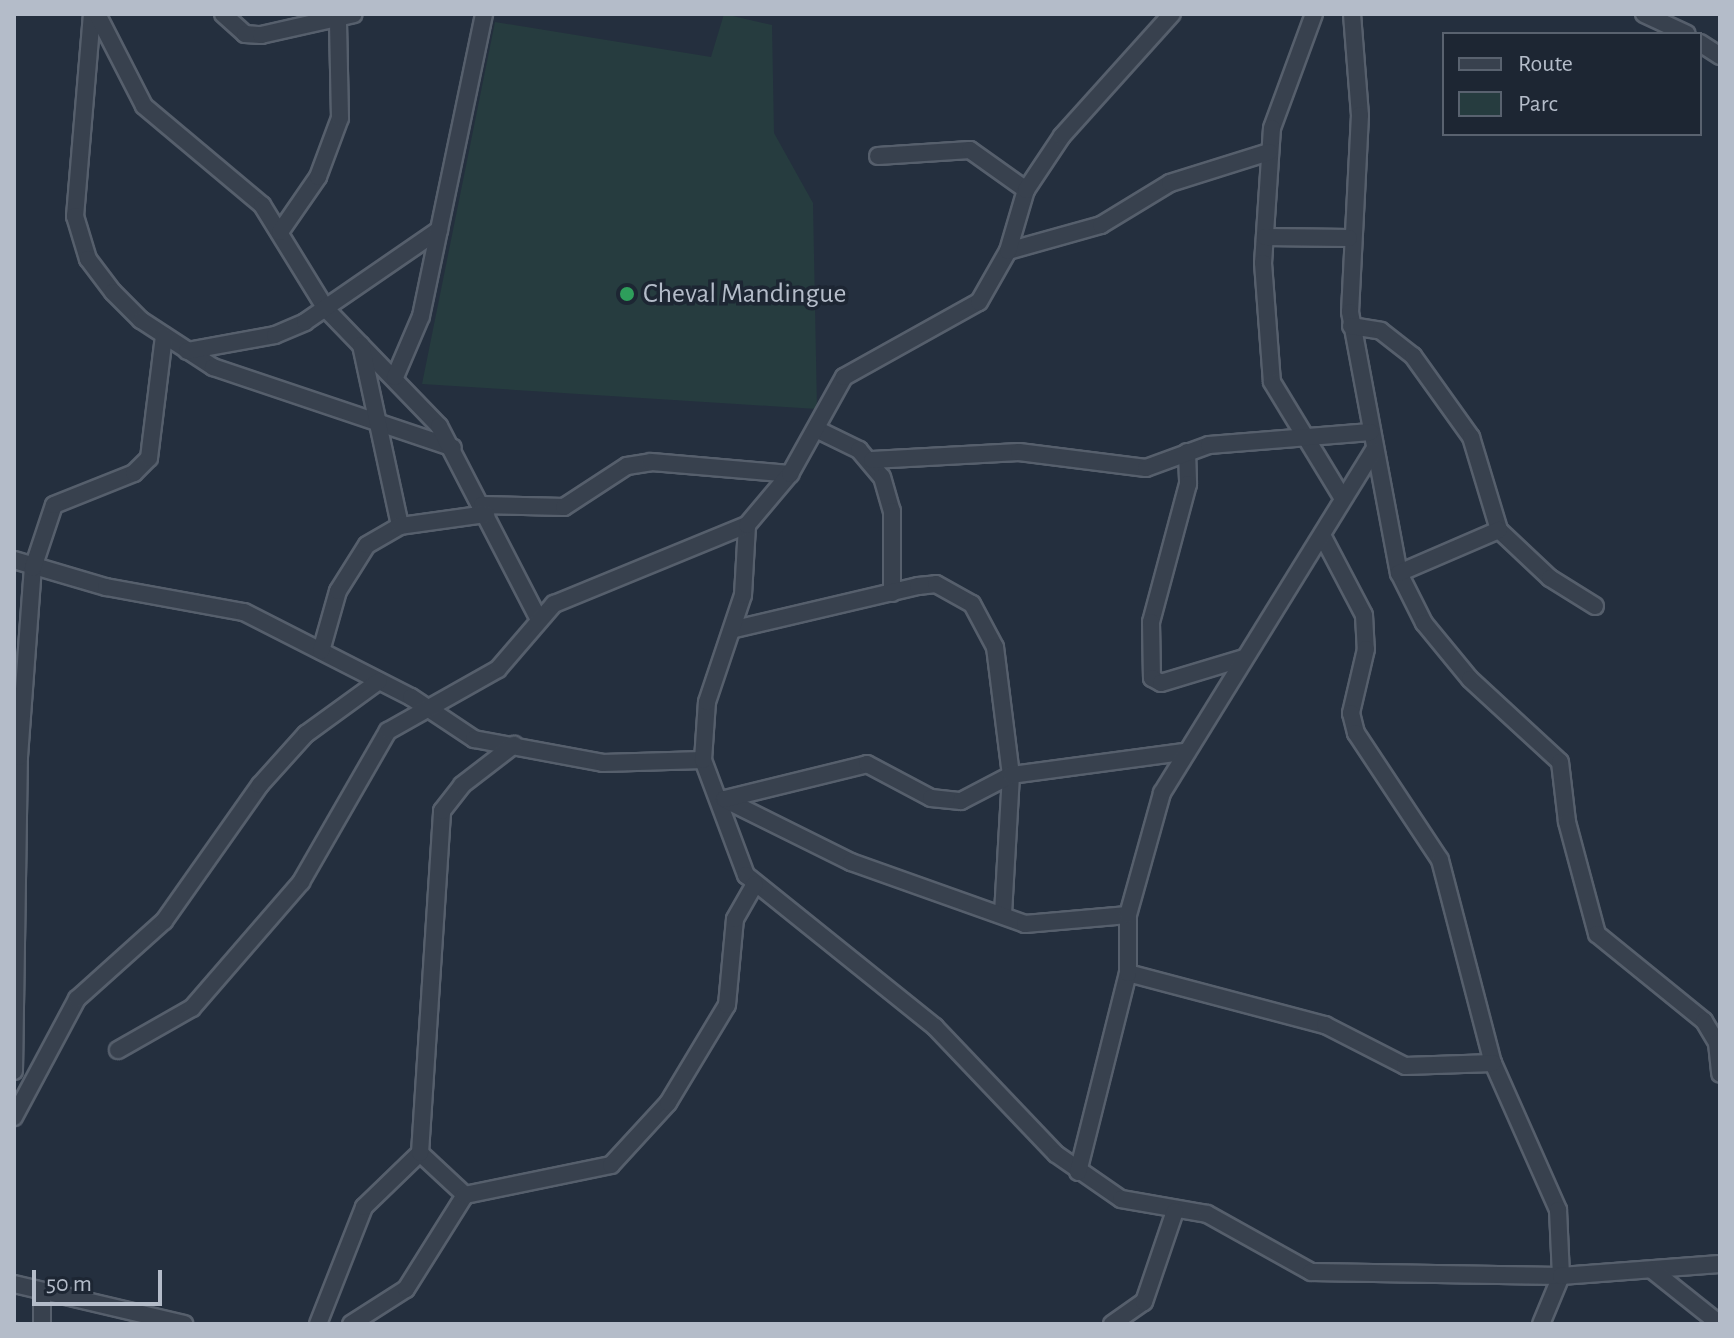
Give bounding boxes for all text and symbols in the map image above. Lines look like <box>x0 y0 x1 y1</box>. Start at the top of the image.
legend <box>1442 32 1702 136</box>
text: Route <box>1518 52 1573 76</box>
text: Parc <box>1518 92 1558 116</box>
place label: Cheval Mandingue <box>643 277 846 311</box>
marker: Cheval Mandingue <box>618 285 636 303</box>
scale bar <box>36 1254 166 1304</box>
text: 50 m <box>46 1272 92 1296</box>

